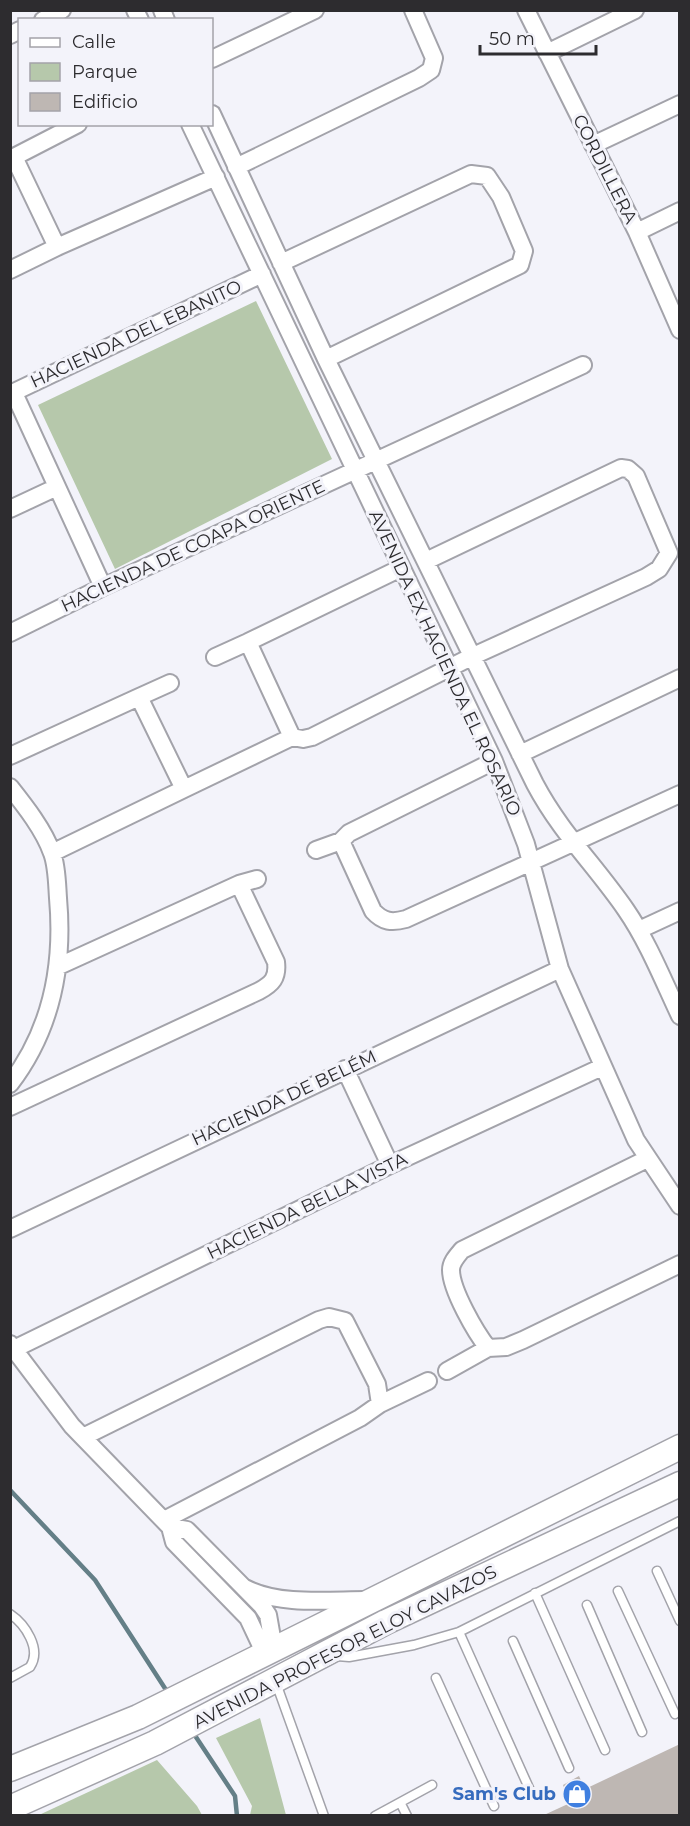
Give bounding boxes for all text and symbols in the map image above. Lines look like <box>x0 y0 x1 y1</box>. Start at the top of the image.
legend <box>18 18 213 126</box>
scale bar <box>480 18 596 56</box>
text: 50 m <box>489 28 535 50</box>
text: Calle <box>72 31 116 53</box>
text: Parque <box>72 61 138 83</box>
text: Edificio <box>72 91 138 113</box>
street label: CORDILLERA <box>568 111 642 227</box>
street label: HACIENDA DEL EBANITO <box>27 275 245 393</box>
street label: HACIENDA DE COAPA ORIENTE <box>58 475 328 617</box>
street label: AVENIDA EX HACIENDA EL ROSARIO <box>364 507 526 819</box>
street label: HACIENDA DE BELÉM <box>188 1045 380 1151</box>
street label: HACIENDA BELLA VISTA <box>203 1148 411 1264</box>
street label: AVENIDA PROFESOR ELOY CAVAZOS <box>190 1561 500 1733</box>
shop icon: Sam's Club <box>561 1778 593 1810</box>
place label: Sam's Club <box>453 1783 556 1805</box>

